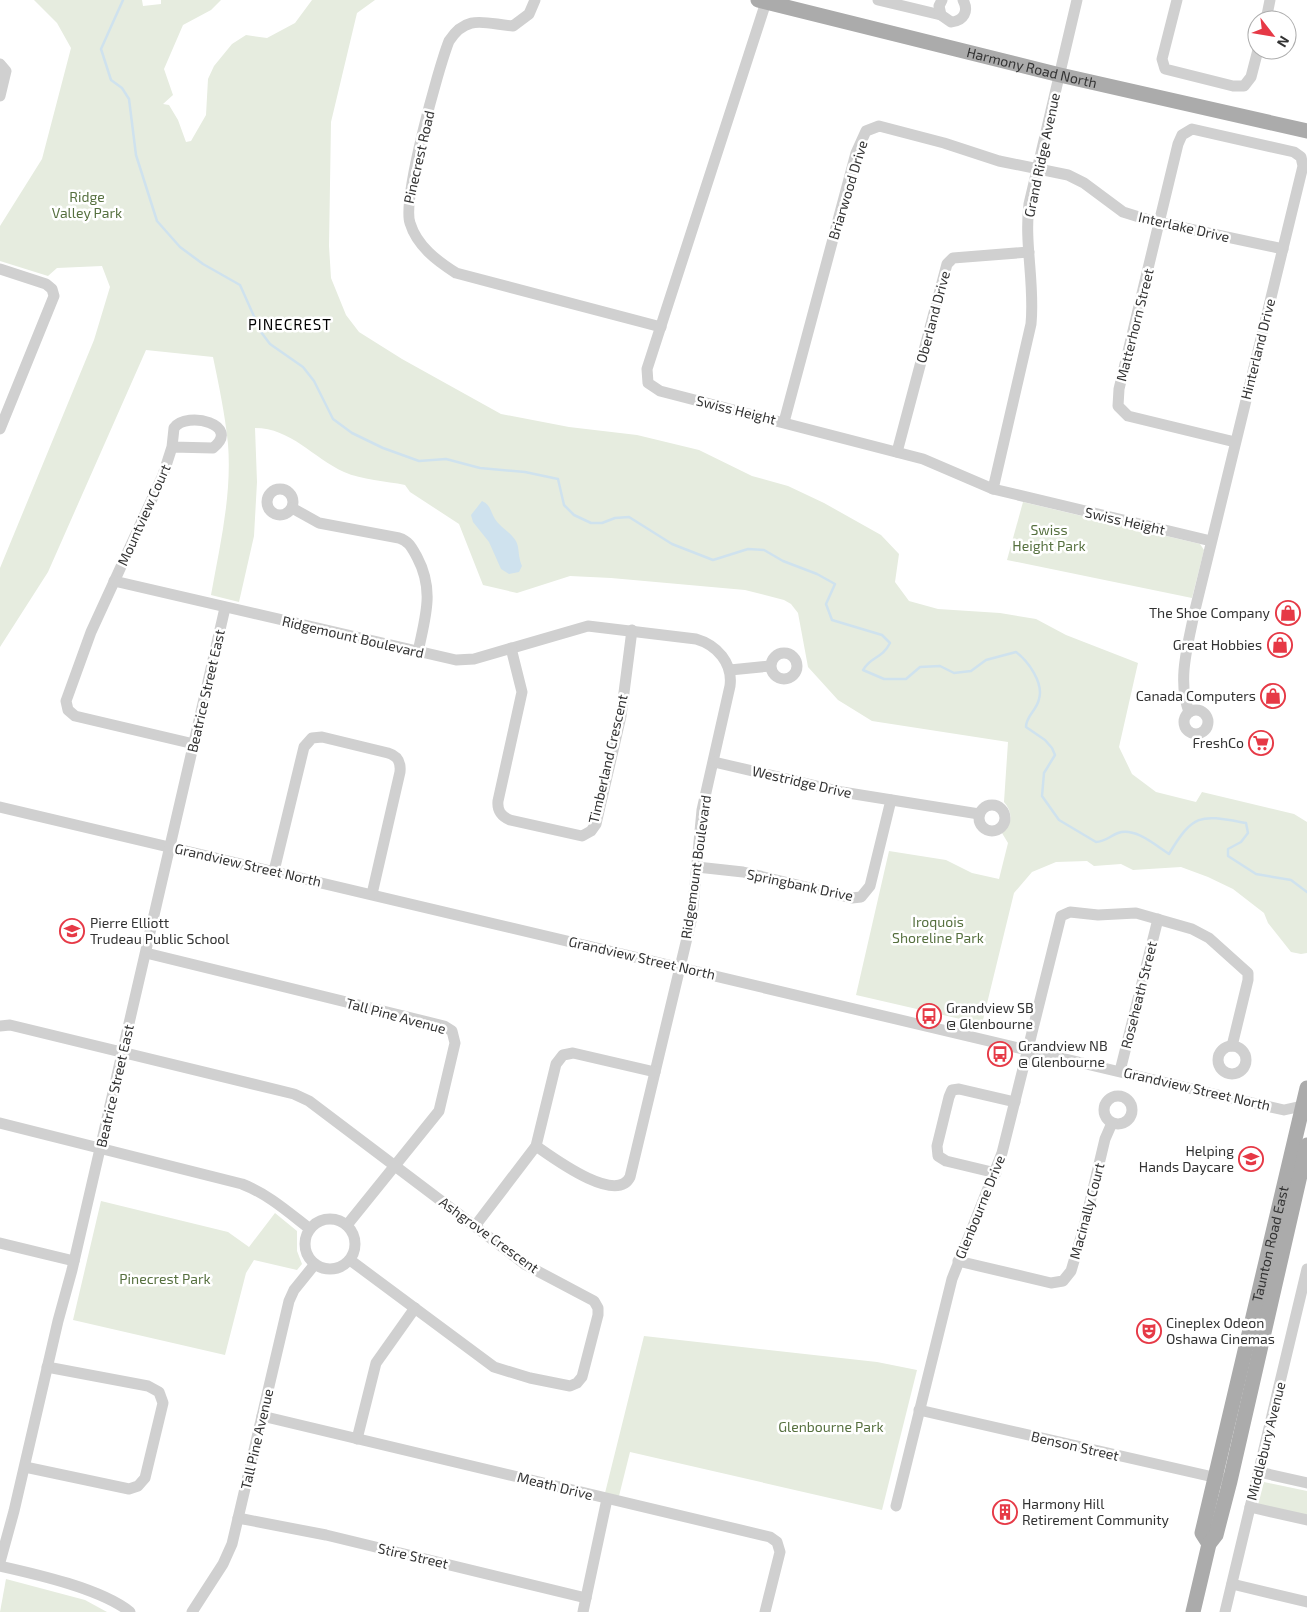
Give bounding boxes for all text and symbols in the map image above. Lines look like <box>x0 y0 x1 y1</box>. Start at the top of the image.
north arrow <box>1247 10 1297 60</box>
text: N <box>1274 33 1293 51</box>
street label: Harmony Road North <box>965 43 1099 91</box>
street label: Grand Ridge Avenue <box>1020 91 1063 219</box>
street label: Pinecrest Road <box>400 109 437 205</box>
street label: Briarwood Drive <box>824 138 871 242</box>
park label: Ridge Valley Park <box>52 188 122 221</box>
street label: Interlake Drive <box>1137 208 1231 245</box>
street label: Matterhorn Street <box>1112 267 1157 383</box>
street label: Oberland Drive <box>912 269 953 365</box>
street label: Hinterland Drive <box>1237 296 1278 401</box>
district label: PINECREST <box>248 315 332 333</box>
street label: Swiss Height <box>694 391 778 428</box>
street label: Mountview Court <box>114 461 174 568</box>
street label: Swiss Height <box>1083 503 1167 538</box>
park label: Swiss Height Park <box>1012 521 1086 554</box>
shop icon: The Shoe Company <box>1275 600 1301 626</box>
place label: The Shoe Company <box>1149 604 1271 621</box>
street label: Ridgemount Boulevard <box>281 612 426 661</box>
street label: Beatrice Street East <box>183 628 228 754</box>
shop icon: Great Hobbies <box>1267 632 1293 658</box>
place label: Great Hobbies <box>1173 636 1262 653</box>
shop icon: Canada Computers <box>1260 683 1286 709</box>
place label: Canada Computers <box>1136 687 1256 704</box>
street label: Timberland Crescent <box>584 693 631 825</box>
supermarket icon: FreshCo <box>1248 730 1274 756</box>
place label: FreshCo <box>1193 734 1244 751</box>
street label: Westridge Drive <box>751 762 854 801</box>
street label: Ridgemount Boulevard <box>677 794 714 940</box>
street label: Grandview Street North <box>173 839 323 890</box>
street label: Springbank Drive <box>745 865 855 904</box>
park label: Iroquois Shoreline Park <box>892 913 984 946</box>
place label: Pierre Elliott Trudeau Public School <box>90 914 230 947</box>
school or university icon: Pierre Elliott Trudeau Public School <box>59 918 85 944</box>
street label: Grandview Street North <box>567 932 717 983</box>
street label: Roseheath Street <box>1117 939 1160 1050</box>
street label: Tall Pine Avenue <box>344 994 448 1037</box>
place label: Grandview SB @ Glenbourne <box>946 999 1034 1032</box>
bus stop icon: Grandview SB @ Glenbourne <box>916 1003 942 1029</box>
street label: Beatrice Street East <box>92 1023 137 1149</box>
place label: Grandview NB @ Glenbourne <box>1018 1037 1108 1070</box>
bus stop icon: Grandview NB @ Glenbourne <box>987 1041 1013 1067</box>
street label: Grandview Street North <box>1122 1063 1272 1114</box>
place label: Helping Hands Daycare <box>1139 1142 1234 1175</box>
school or university icon: Helping Hands Daycare <box>1238 1146 1264 1172</box>
street label: Glenbourne Drive <box>951 1153 1008 1261</box>
street label: Macinally Court <box>1065 1161 1108 1261</box>
street label: Taunton Road East <box>1248 1184 1292 1304</box>
street label: Ashgrove Crescent <box>436 1193 542 1276</box>
park label: Pinecrest Park <box>119 1270 211 1287</box>
place label: Cineplex Odeon Oshawa Cinemas <box>1166 1314 1275 1347</box>
theatre icon: Cineplex Odeon Oshawa Cinemas <box>1136 1318 1162 1344</box>
street label: Middlebury Avenue <box>1243 1380 1289 1502</box>
street label: Tall Pine Avenue <box>237 1387 276 1491</box>
park label: Glenbourne Park <box>778 1418 884 1435</box>
street label: Benson Street <box>1030 1427 1121 1464</box>
street label: Meath Drive <box>516 1468 595 1503</box>
place label: Harmony Hill Retirement Community <box>1022 1495 1170 1528</box>
building icon: Harmony Hill Retirement Community <box>992 1499 1018 1525</box>
street label: Stire Street <box>376 1539 450 1572</box>

